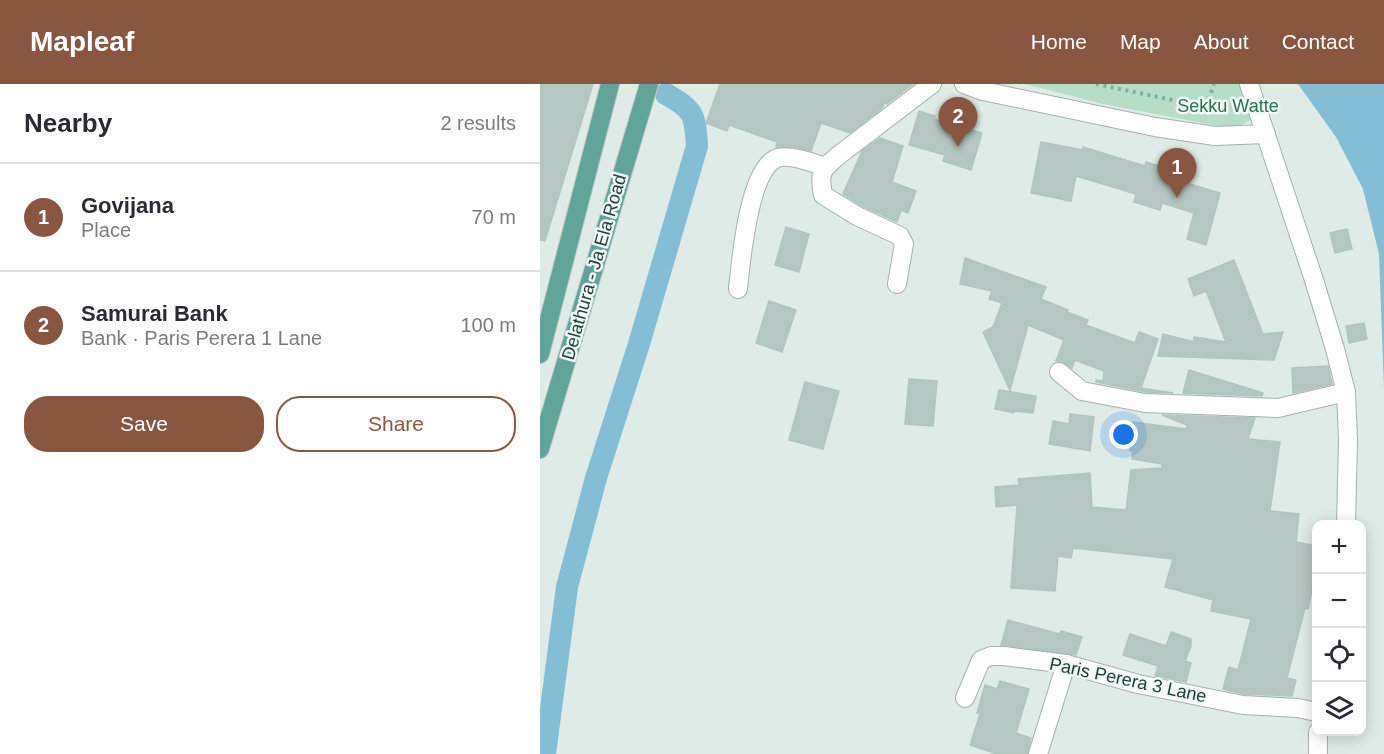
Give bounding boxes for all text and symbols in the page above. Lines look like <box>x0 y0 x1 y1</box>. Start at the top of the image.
text: Mapleaf <box>30 26 134 57</box>
text: Home <box>1031 30 1087 53</box>
text: Map <box>1120 30 1161 53</box>
text: About <box>1194 30 1249 53</box>
text: Contact <box>1282 30 1354 53</box>
park label: Sekku Watte <box>1177 96 1279 116</box>
pin: 2 <box>938 98 978 147</box>
text: Nearby <box>24 108 112 138</box>
text: 2 results <box>440 112 516 134</box>
pin: 1 <box>1158 148 1196 198</box>
street label: Delathura - Ja Ela Road <box>558 172 630 362</box>
text: Govijana <box>81 193 174 218</box>
text: 1 <box>38 206 49 228</box>
text: 70 m <box>472 206 516 228</box>
text: Place <box>81 219 131 241</box>
text: Samurai Bank <box>81 301 228 326</box>
text: 2 <box>38 314 49 336</box>
text: 100 m <box>460 314 516 336</box>
text: Bank · Paris Perera 1 Lane <box>81 327 322 349</box>
button: Save <box>24 396 264 452</box>
button: Share <box>276 396 516 452</box>
your location <box>1109 420 1138 449</box>
map controls <box>1312 520 1366 736</box>
button: + <box>1312 520 1366 574</box>
button: − <box>1312 574 1366 628</box>
button: locate <box>1312 628 1366 682</box>
street label: Paris Perera 3 Lane <box>1048 654 1208 706</box>
button: layers <box>1312 682 1366 736</box>

